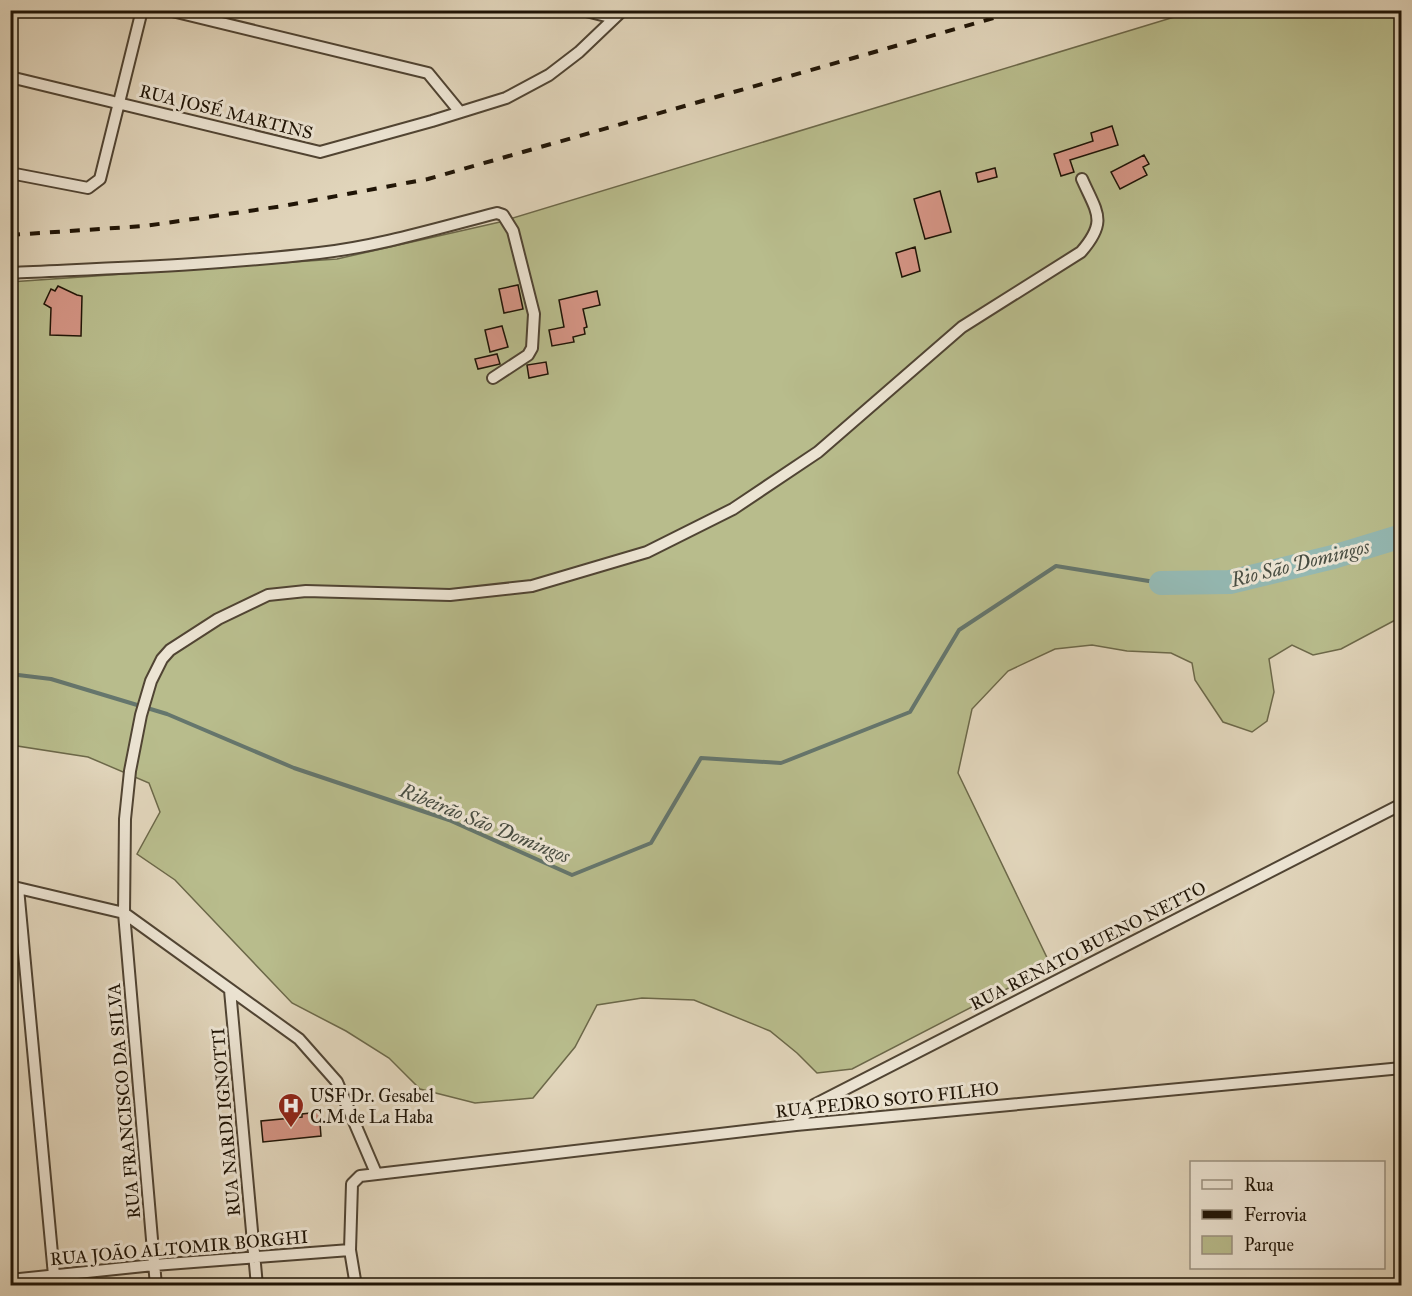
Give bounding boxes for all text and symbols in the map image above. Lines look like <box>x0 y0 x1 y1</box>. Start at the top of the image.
street label: RUA JOSÉ MARTINS <box>137 78 316 145</box>
water label: Rio São Domingos <box>1227 534 1373 592</box>
water label: Ribeirão São Domingos <box>396 778 575 868</box>
street label: RUA RENATO BUENO NETTO <box>966 877 1210 1015</box>
street label: RUA FRANCISCO DA SILVA <box>103 982 145 1220</box>
street label: RUA NARDI IGNOTTI <box>207 1027 245 1217</box>
street label: RUA PEDRO SOTO FILHO <box>774 1077 1000 1123</box>
place label: USF Dr. Gesabel C.M de La Haba <box>310 1085 434 1128</box>
hospital icon: USF Dr. Gesabel C.M de La Haba <box>276 1091 306 1129</box>
legend <box>1190 1161 1385 1269</box>
text: Rua <box>1244 1174 1274 1196</box>
text: Ferrovia <box>1244 1204 1307 1226</box>
street label: RUA JOÃO ALTOMIR BORGHI <box>49 1226 309 1271</box>
text: Parque <box>1244 1234 1294 1257</box>

